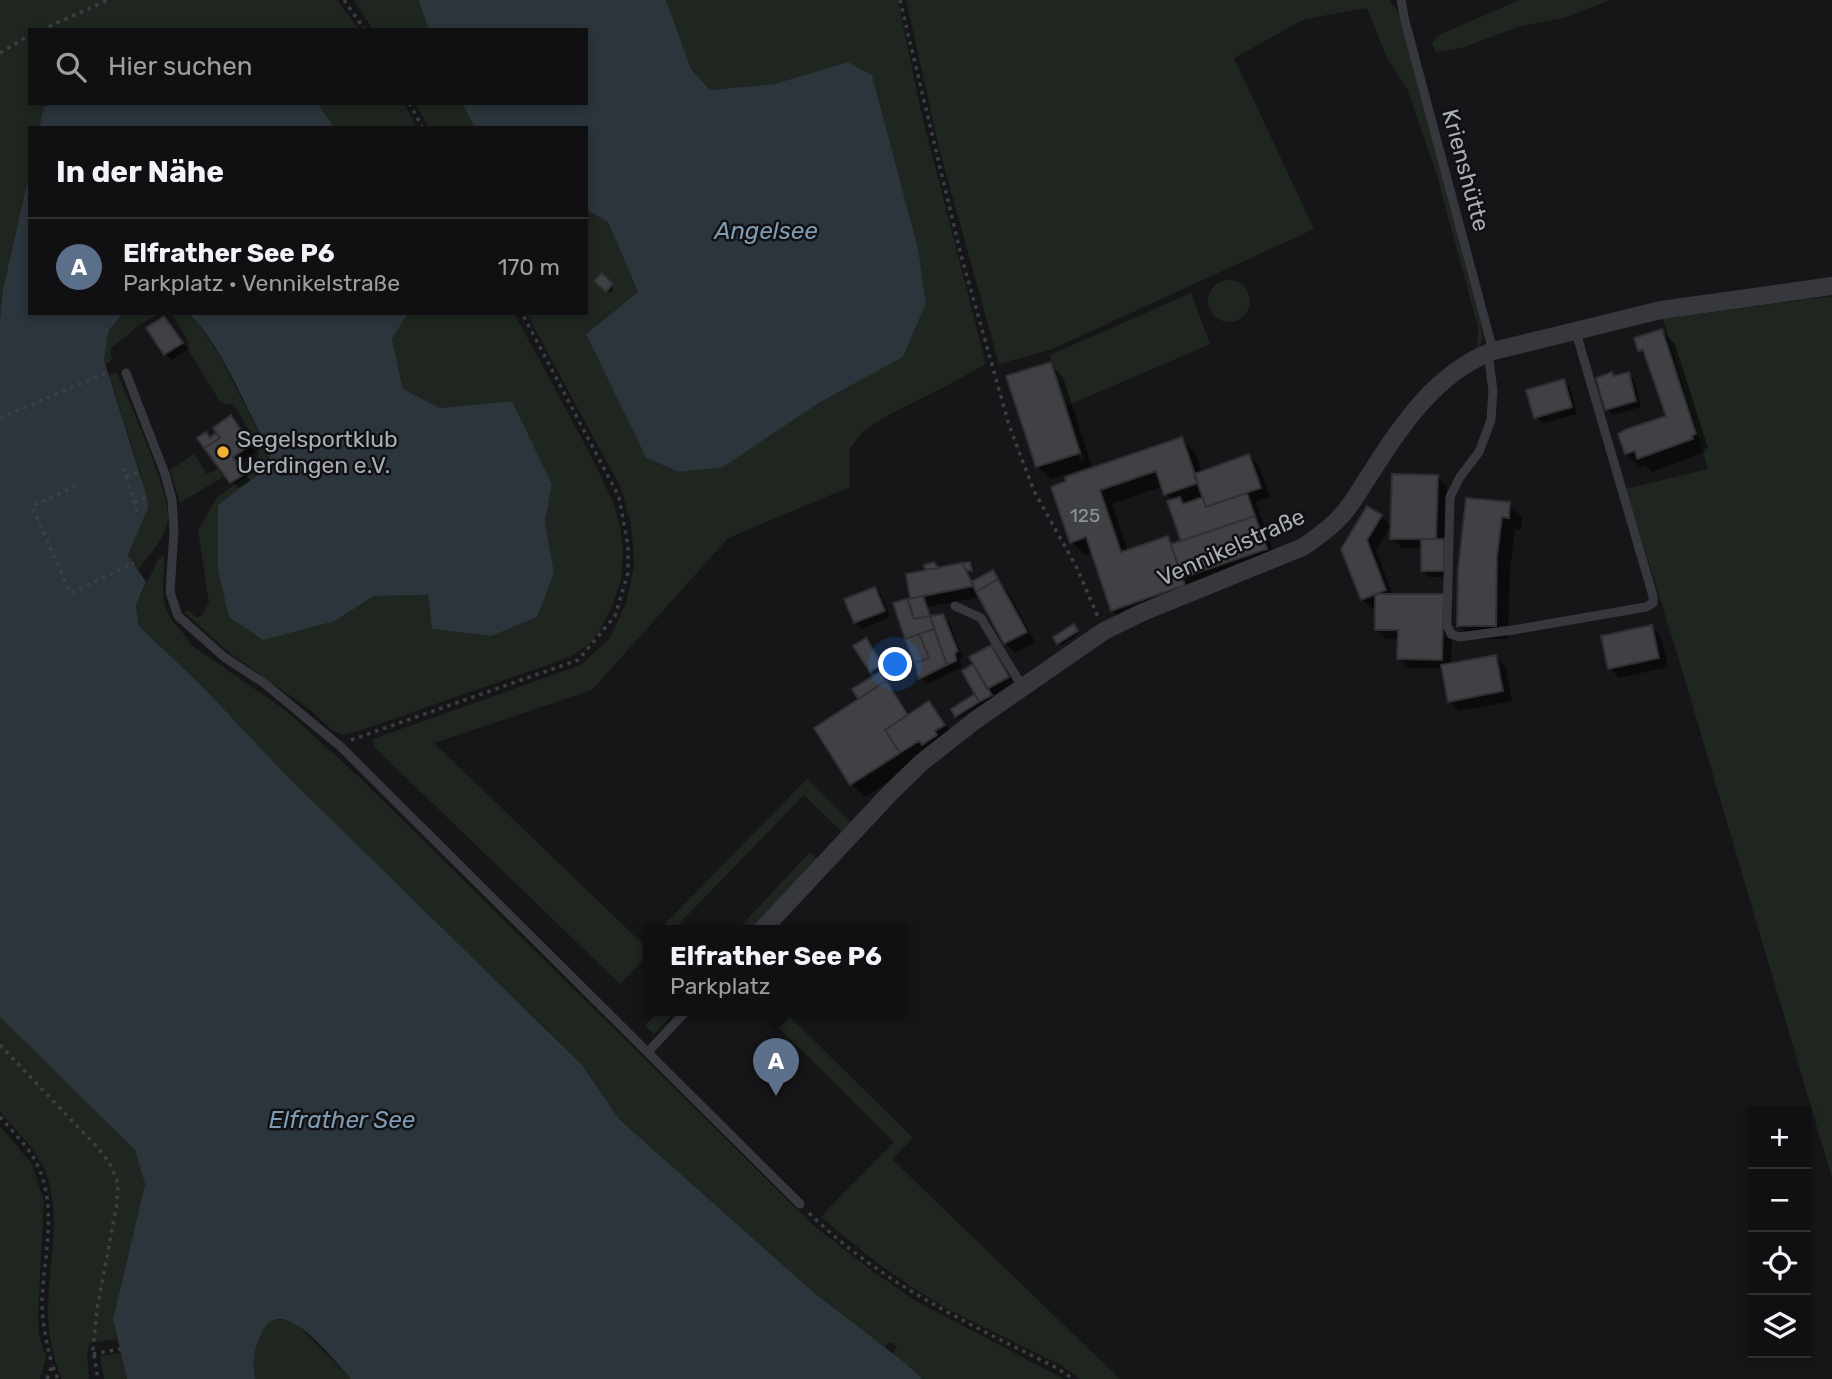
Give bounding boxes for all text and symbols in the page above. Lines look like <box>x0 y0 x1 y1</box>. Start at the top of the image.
search box <box>28 28 588 105</box>
icon: search <box>52 48 90 86</box>
text: Hier suchen <box>108 51 253 82</box>
street label: Krienshütte <box>1436 106 1496 234</box>
text: In der Nähe <box>56 154 224 190</box>
water label: Angelsee <box>712 217 818 245</box>
text: Elfrather See P6 <box>123 238 335 269</box>
text: A <box>71 253 87 281</box>
text: 170 m <box>498 253 560 281</box>
text: Parkplatz · Vennikelstraße <box>123 269 400 297</box>
place label: Segelsportklub Uerdingen e.V. <box>237 425 398 479</box>
marker: Segelsportklub Uerdingen e.V. <box>215 444 231 460</box>
street label: Vennikelstraße <box>1153 502 1309 592</box>
house number: 125 <box>1070 504 1100 527</box>
your location <box>878 647 912 681</box>
popup <box>643 925 909 1016</box>
text: Elfrather See P6 <box>670 941 882 972</box>
text: Parkplatz <box>670 972 771 1000</box>
pin: A <box>753 1038 799 1096</box>
water label: Elfrather See <box>269 1106 415 1134</box>
map controls <box>1748 1106 1811 1358</box>
button: + <box>1748 1106 1811 1169</box>
button: − <box>1748 1169 1811 1232</box>
button: locate <box>1748 1232 1811 1295</box>
button: layers <box>1748 1295 1811 1358</box>

